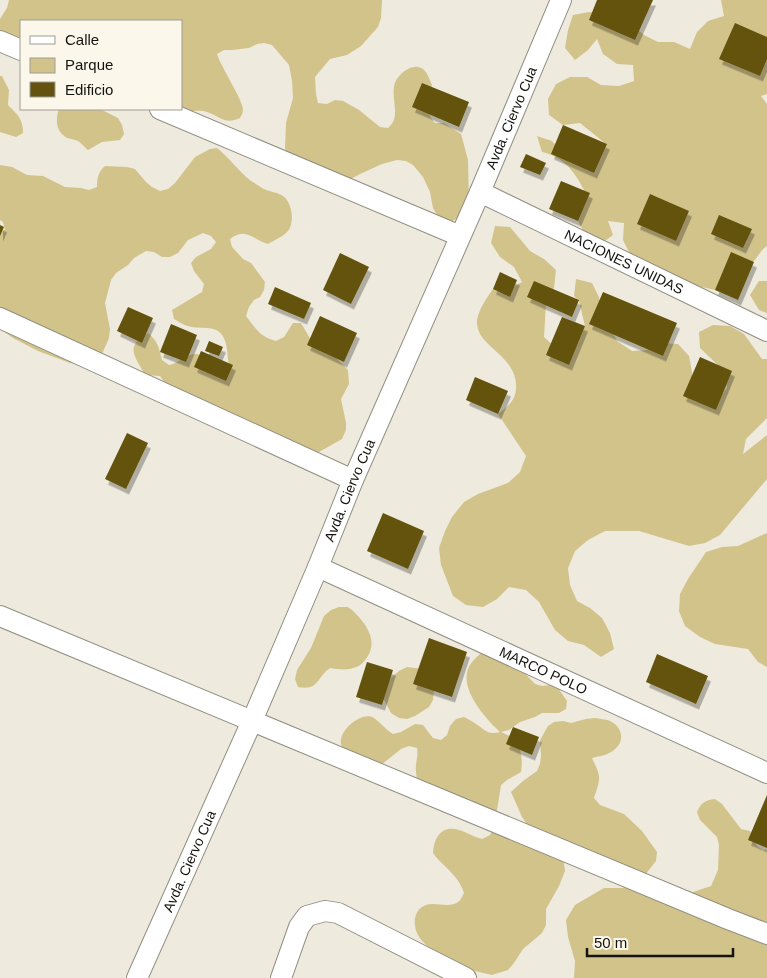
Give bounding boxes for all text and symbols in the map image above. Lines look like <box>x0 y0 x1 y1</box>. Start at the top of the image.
legend <box>20 20 182 110</box>
text: Calle <box>65 31 99 48</box>
text: Parque <box>65 56 113 73</box>
street label: Avda. Ciervo Cua <box>483 64 540 172</box>
text: Edificio <box>65 81 113 98</box>
street label: NACIONES UNIDAS <box>562 226 686 297</box>
street label: Avda. Ciervo Cua <box>321 436 378 544</box>
street label: MARCO POLO <box>497 643 590 698</box>
street label: Avda. Ciervo Cua <box>160 808 219 914</box>
scale bar <box>587 926 733 958</box>
text: 50 m <box>594 934 627 951</box>

